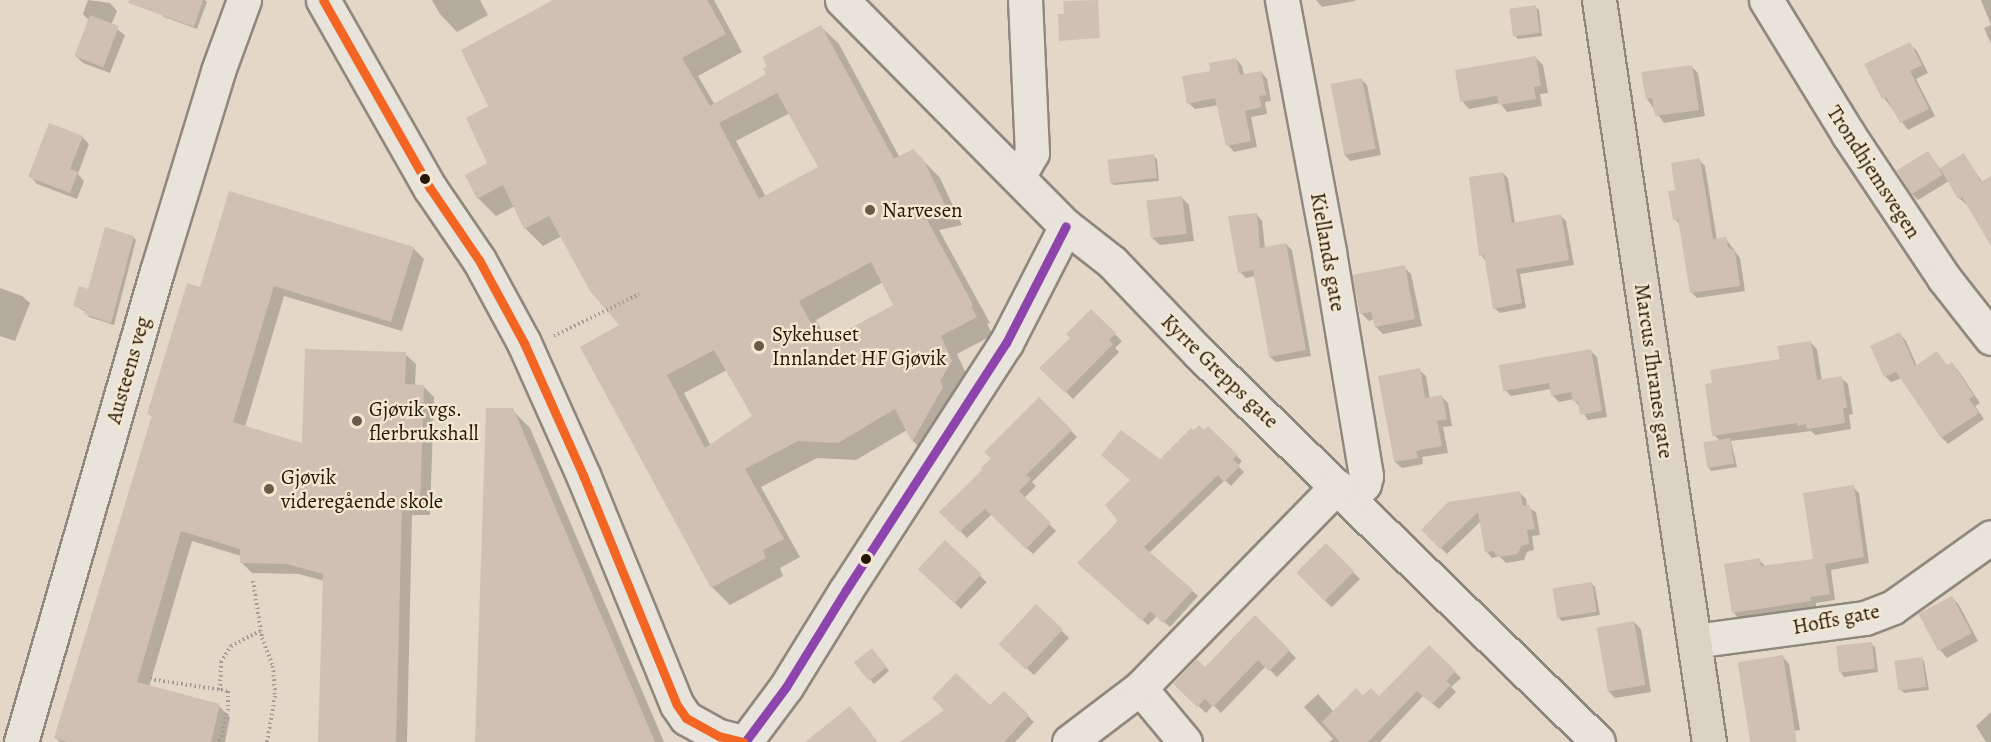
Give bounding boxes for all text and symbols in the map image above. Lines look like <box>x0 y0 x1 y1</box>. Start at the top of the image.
street label: Trondhjemsvegen <box>1822 101 1926 243</box>
unlabelled marker <box>419 173 431 185</box>
street label: Kiellands gate <box>1305 191 1351 313</box>
place label: Narvesen <box>882 197 963 223</box>
marker: Narvesen <box>863 203 877 217</box>
street label: Marcus Thranes gate <box>1629 282 1679 460</box>
street label: Kyrre Grepps gate <box>1156 309 1284 433</box>
street label: Austeens veg <box>101 314 155 426</box>
place label: Sykehuset Innlandet HF Gjøvik <box>772 321 946 371</box>
marker: Sykehuset Innlandet HF Gjøvik <box>750 337 768 355</box>
place label: Gjøvik vgs. flerbrukshall <box>369 396 479 446</box>
marker: Gjøvik vgs. flerbrukshall <box>350 414 364 428</box>
place label: Gjøvik videregående skole <box>281 464 443 514</box>
marker: Gjøvik videregående skole <box>262 482 276 496</box>
unlabelled marker <box>860 553 872 565</box>
street label: Hoffs gate <box>1790 598 1882 640</box>

